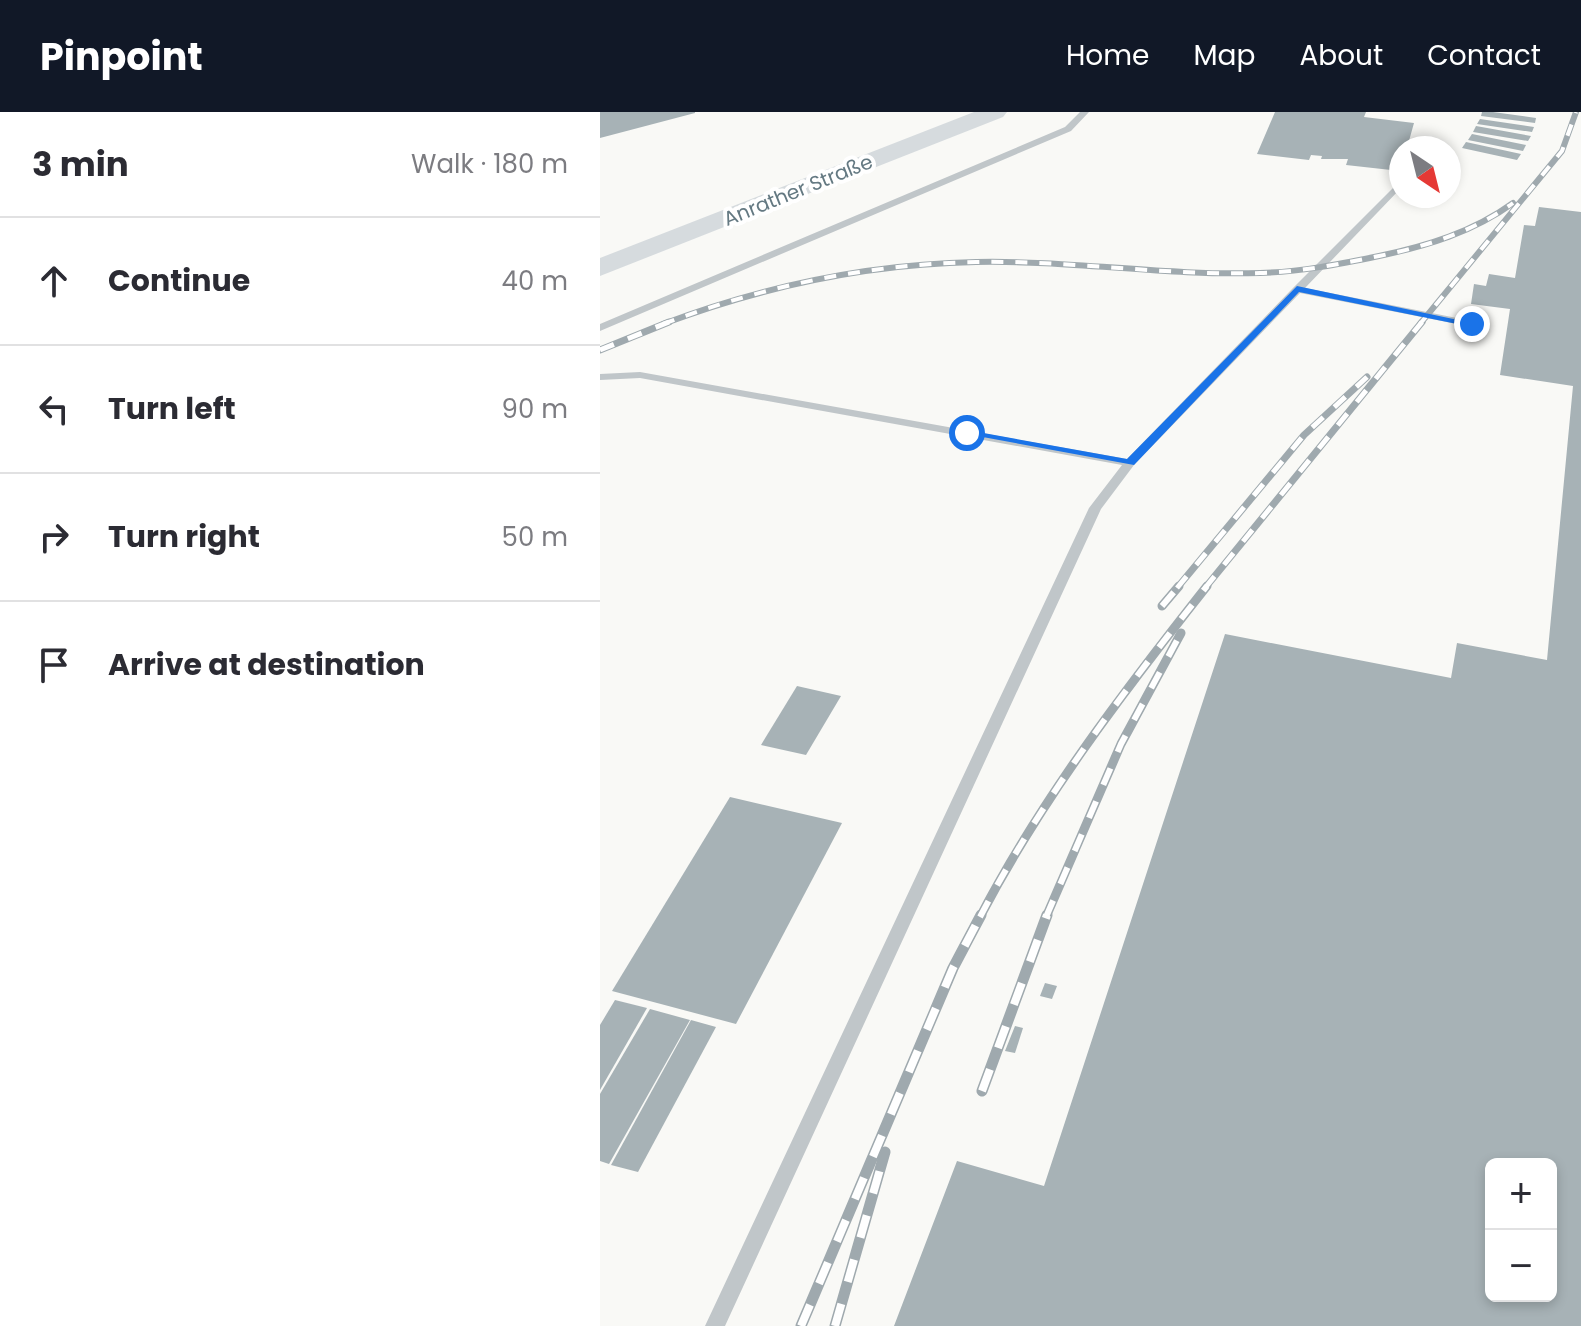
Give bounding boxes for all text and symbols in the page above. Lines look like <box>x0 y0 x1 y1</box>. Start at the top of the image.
text: Pinpoint <box>40 30 203 83</box>
text: Home <box>1066 36 1149 75</box>
text: Map <box>1193 36 1255 75</box>
text: About <box>1299 36 1383 75</box>
text: Contact <box>1427 36 1541 75</box>
north arrow <box>1389 136 1461 208</box>
text: 3 min <box>32 140 129 188</box>
text: Walk · 180 m <box>411 146 568 182</box>
street label: Anrather Straße <box>719 147 877 233</box>
icon: ahead <box>32 259 76 303</box>
text: Continue <box>108 259 250 302</box>
text: 40 m <box>502 263 568 299</box>
route end <box>1454 306 1490 342</box>
icon: left <box>32 387 76 431</box>
text: Turn left <box>108 387 236 430</box>
text: 90 m <box>502 391 568 427</box>
route start <box>949 415 985 451</box>
icon: right <box>32 515 76 559</box>
text: Turn right <box>108 515 260 558</box>
text: 50 m <box>502 519 568 555</box>
icon: arrive <box>32 643 76 687</box>
text: Arrive at destination <box>108 643 425 686</box>
map controls <box>1485 1158 1557 1302</box>
button: + <box>1485 1158 1557 1230</box>
button: − <box>1485 1230 1557 1302</box>

